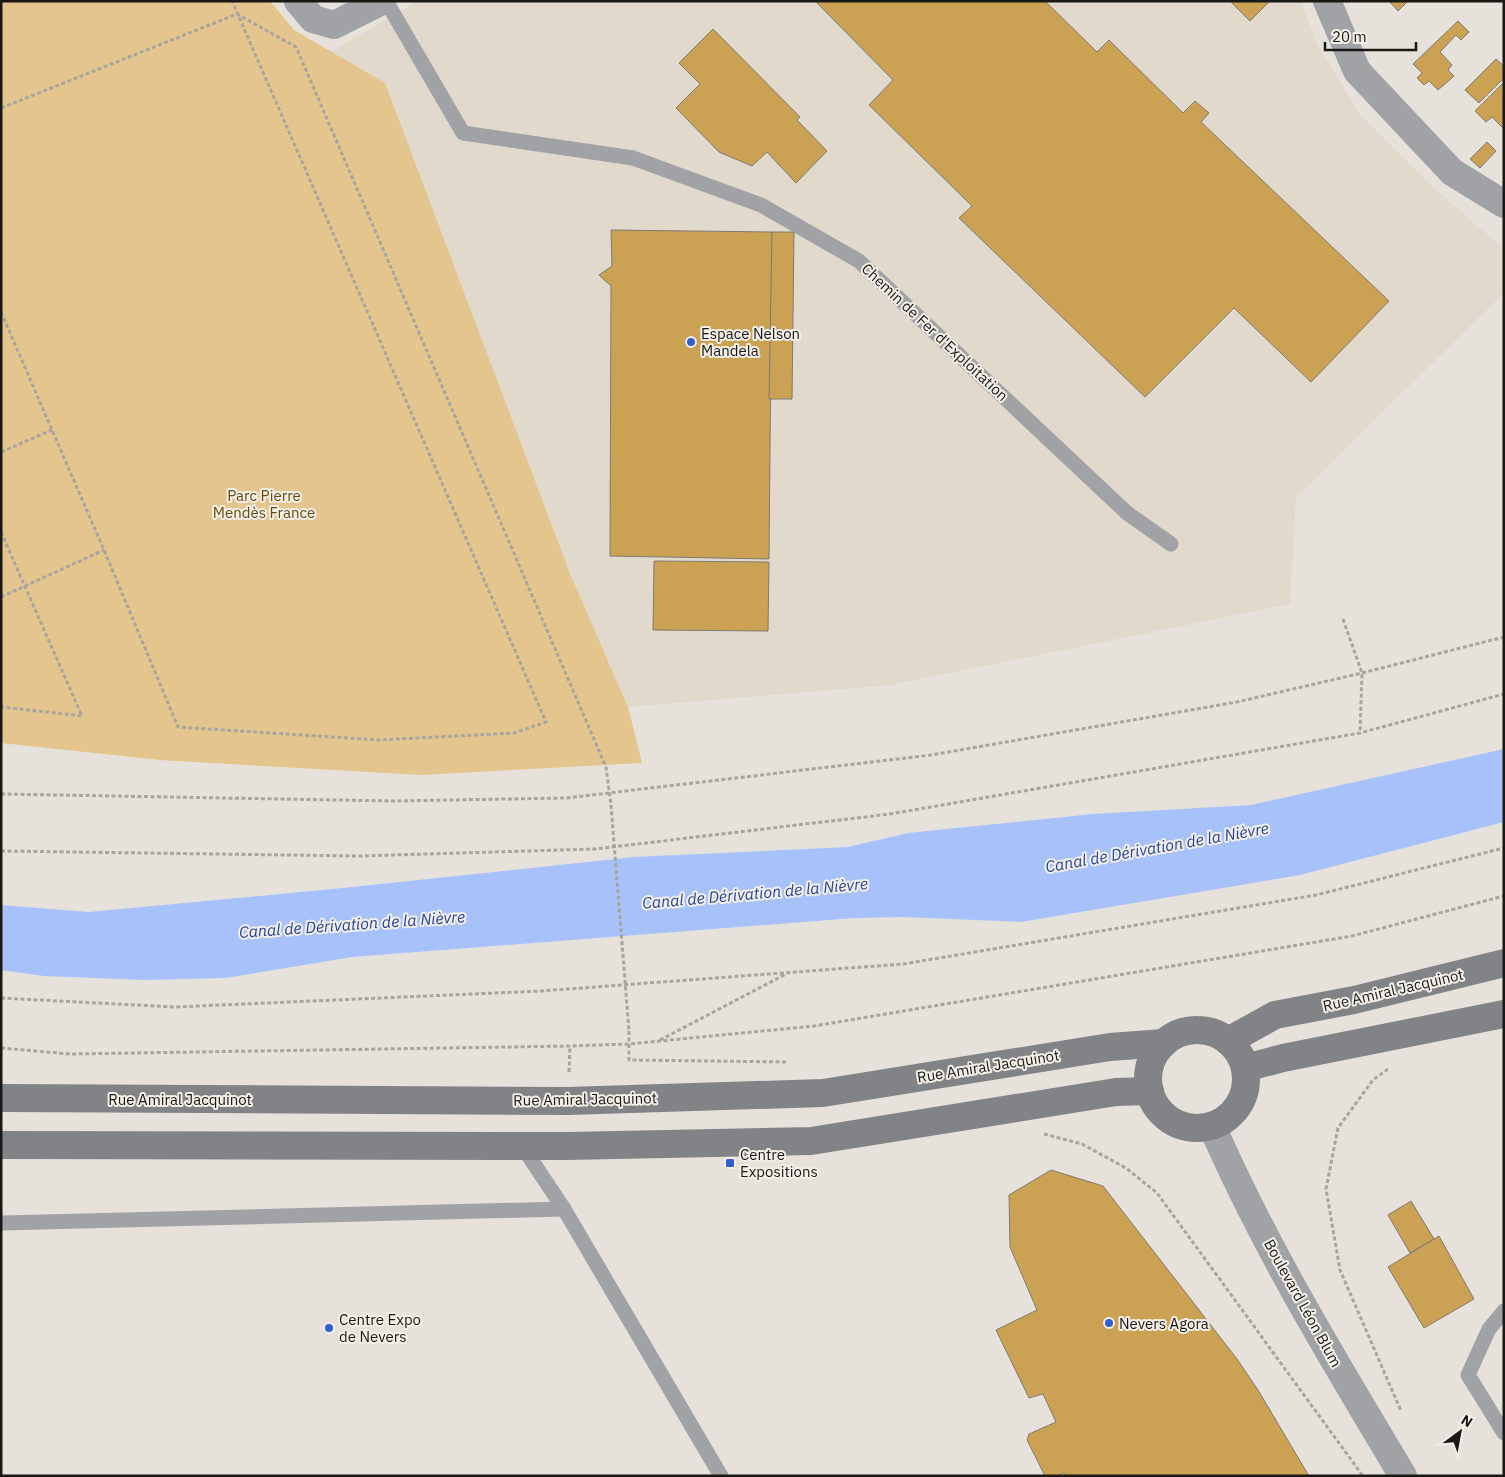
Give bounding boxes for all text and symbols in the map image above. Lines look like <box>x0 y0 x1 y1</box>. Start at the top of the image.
scale bar <box>1325 20 1416 52</box>
text: 20 m <box>1332 27 1367 46</box>
street label: Chemin de Fer d'Exploitation <box>858 259 1012 405</box>
place label: Espace Nelson Mandela <box>701 324 800 360</box>
marker: Espace Nelson Mandela <box>685 336 697 348</box>
park label: Parc Pierre Mendès France <box>213 486 315 522</box>
water label: Canal de Dérivation de la Nièvre <box>1044 817 1270 877</box>
water label: Canal de Dérivation de la Nièvre <box>641 873 869 913</box>
water label: Canal de Dérivation de la Nièvre <box>238 906 466 942</box>
street label: Rue Amiral Jacquinot <box>1321 965 1465 1015</box>
street label: Rue Amiral Jacquinot <box>916 1045 1060 1087</box>
street label: Rue Amiral Jacquinot <box>513 1088 657 1110</box>
street label: Rue Amiral Jacquinot <box>108 1090 252 1109</box>
place label: Centre Expositions <box>740 1145 818 1181</box>
marker: Centre Expositions <box>724 1157 736 1169</box>
street label: Boulevard Léon Blum <box>1260 1236 1346 1370</box>
place label: Centre Expo de Nevers <box>339 1310 421 1346</box>
place label: Nevers Agora <box>1119 1314 1209 1333</box>
marker: Nevers Agora <box>1103 1317 1115 1329</box>
marker: Centre Expo de Nevers <box>323 1322 335 1334</box>
north arrow <box>1435 1407 1485 1457</box>
text: N <box>1458 1411 1476 1431</box>

